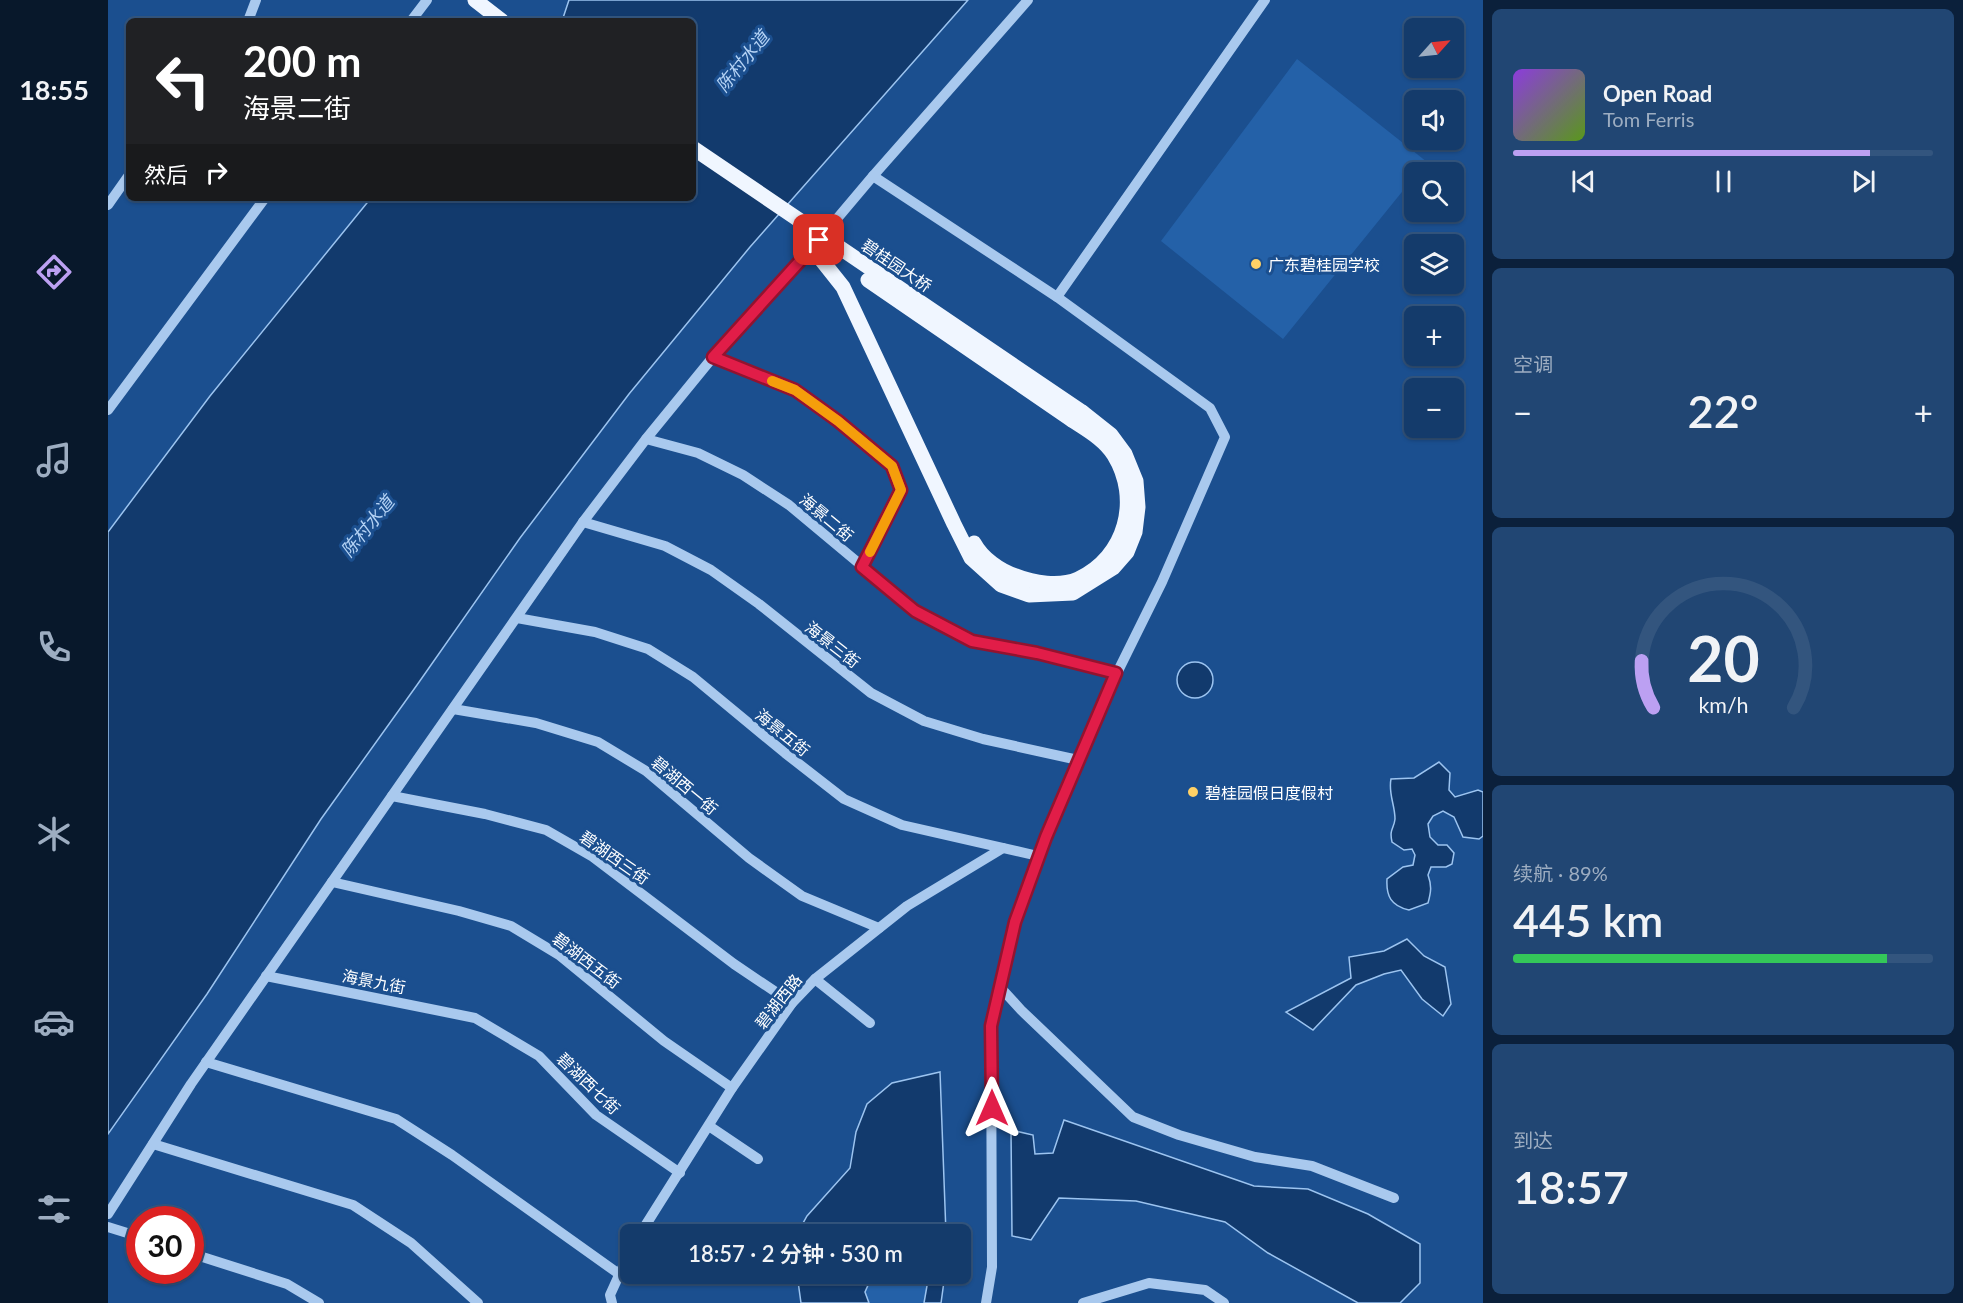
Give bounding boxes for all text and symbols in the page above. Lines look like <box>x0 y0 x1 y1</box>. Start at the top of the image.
north arrow <box>1404 18 1464 78</box>
map controls <box>1404 18 1464 438</box>
water label: 陈村水道 <box>711 24 775 96</box>
text: 200 m <box>243 36 361 86</box>
icon: left <box>144 42 222 120</box>
text: 18:55 <box>19 73 89 106</box>
text: Open Road <box>1603 80 1712 107</box>
button: sound <box>1404 90 1464 150</box>
text: 海景二街 <box>243 91 351 124</box>
text: Tom Ferris <box>1603 107 1694 131</box>
icon: right <box>200 156 233 189</box>
text: 然后 <box>144 161 188 188</box>
button: search <box>1404 162 1464 222</box>
icon: previous <box>1567 165 1600 198</box>
icon: pause <box>1707 165 1740 198</box>
icon: next <box>1847 165 1880 198</box>
pin <box>793 214 844 265</box>
icon: arrive <box>802 223 835 256</box>
button: layers <box>1404 234 1464 294</box>
street label: 碧桂园大桥 <box>859 235 935 295</box>
icon: directions <box>33 251 75 293</box>
place label: 广东碧桂园学校 <box>1268 255 1380 274</box>
marker: 广东碧桂园学校 <box>1249 257 1263 271</box>
button: + <box>1404 306 1464 366</box>
text: 空调 <box>1513 352 1553 376</box>
button: − <box>1404 378 1464 438</box>
text: 22° <box>1688 384 1758 438</box>
text: − <box>1513 392 1532 432</box>
text: + <box>1914 392 1933 432</box>
icon: music <box>33 439 75 481</box>
water label: 陈村水道 <box>336 489 400 561</box>
street label: 海景二街 <box>796 489 858 545</box>
street label: 海景三街 <box>802 617 864 671</box>
text: 20 <box>1687 621 1759 696</box>
icon: phone <box>33 626 75 668</box>
text: km/h <box>1698 693 1748 719</box>
street label: 海景五街 <box>752 704 814 760</box>
street label: 碧湖西一街 <box>648 752 722 818</box>
place label: 碧桂园假日度假村 <box>1205 783 1333 802</box>
marker: 碧桂园假日度假村 <box>1186 785 1200 799</box>
icon: climate <box>33 813 75 855</box>
street label: 碧湖西三街 <box>577 826 653 888</box>
text: 续航 · 89% <box>1513 861 1608 885</box>
text: 445 km <box>1513 893 1663 947</box>
street label: 碧湖西五街 <box>549 928 625 992</box>
street label: 海景九街 <box>341 966 407 996</box>
street label: 碧湖西路 <box>751 970 805 1032</box>
icon: car <box>33 1001 75 1043</box>
street label: 碧湖西七街 <box>554 1048 624 1118</box>
position arrow <box>960 1076 1024 1140</box>
text: 到达 <box>1513 1128 1553 1152</box>
text: 18:57 <box>1513 1160 1629 1214</box>
icon: filters <box>33 1188 75 1230</box>
speed limit sign: 30 <box>126 1206 204 1284</box>
text: 18:57 · 2 分钟 · 530 m <box>688 1240 903 1267</box>

